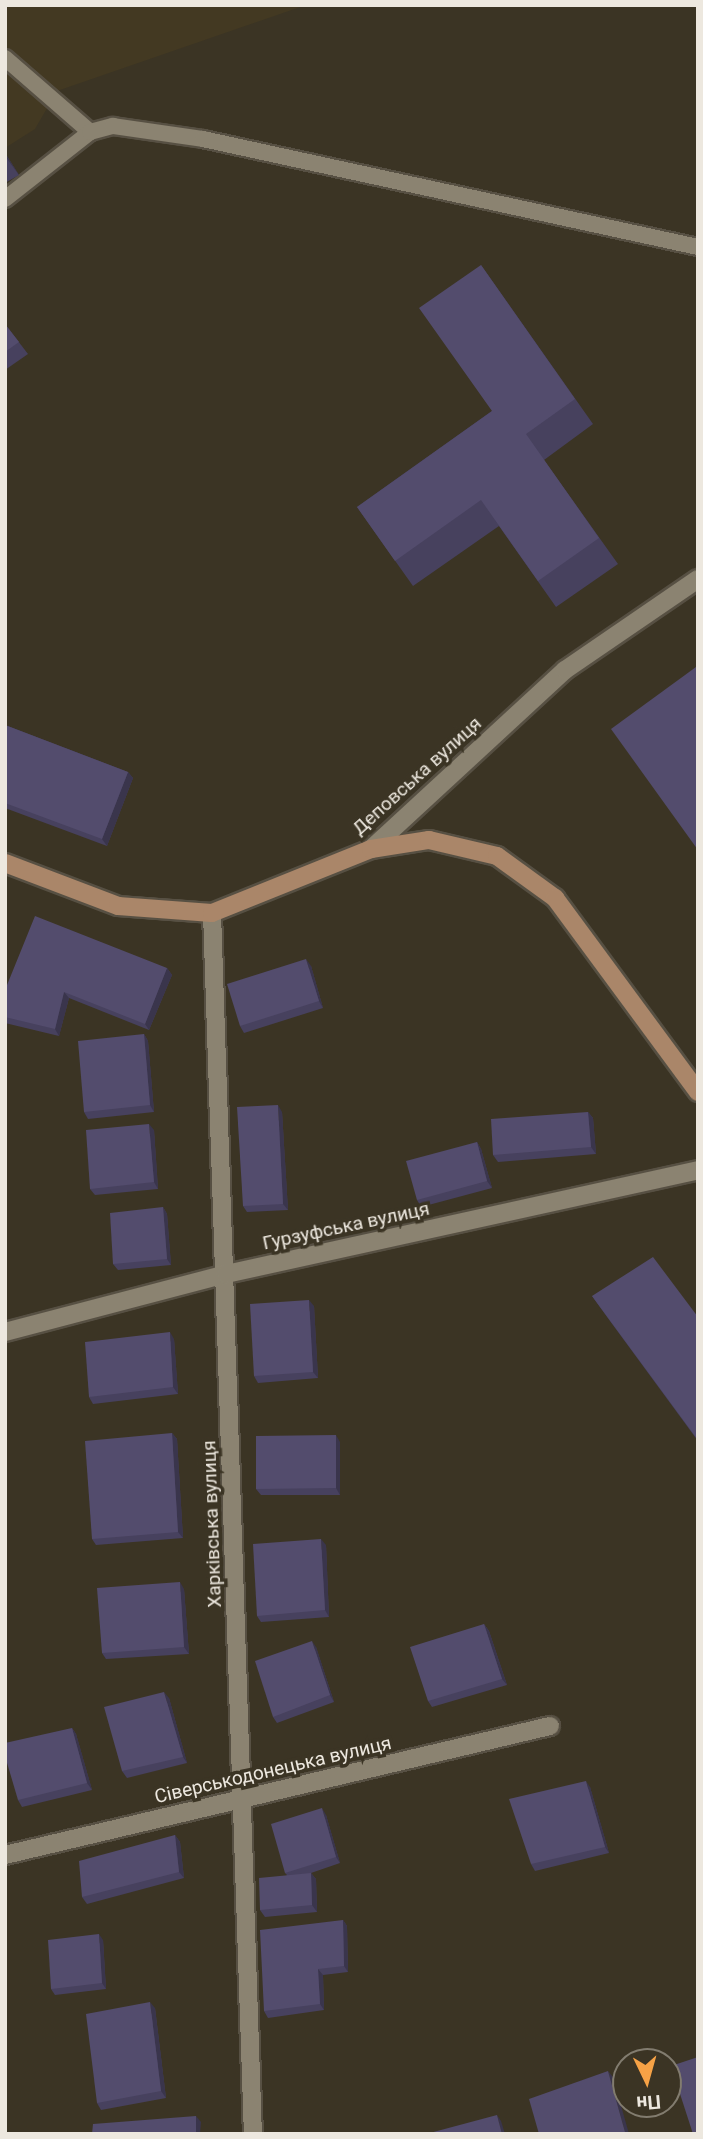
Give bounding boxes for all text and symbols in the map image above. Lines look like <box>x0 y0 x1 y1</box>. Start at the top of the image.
street label: Деповська вулиця <box>348 712 486 840</box>
street label: Гурзуфська вулиця <box>261 1197 431 1255</box>
street label: Харківська вулиця <box>198 1440 226 1608</box>
street label: Сіверськодонецька вулиця <box>152 1732 394 1808</box>
north arrow <box>612 2048 682 2118</box>
text: Пн <box>636 2090 662 2115</box>

